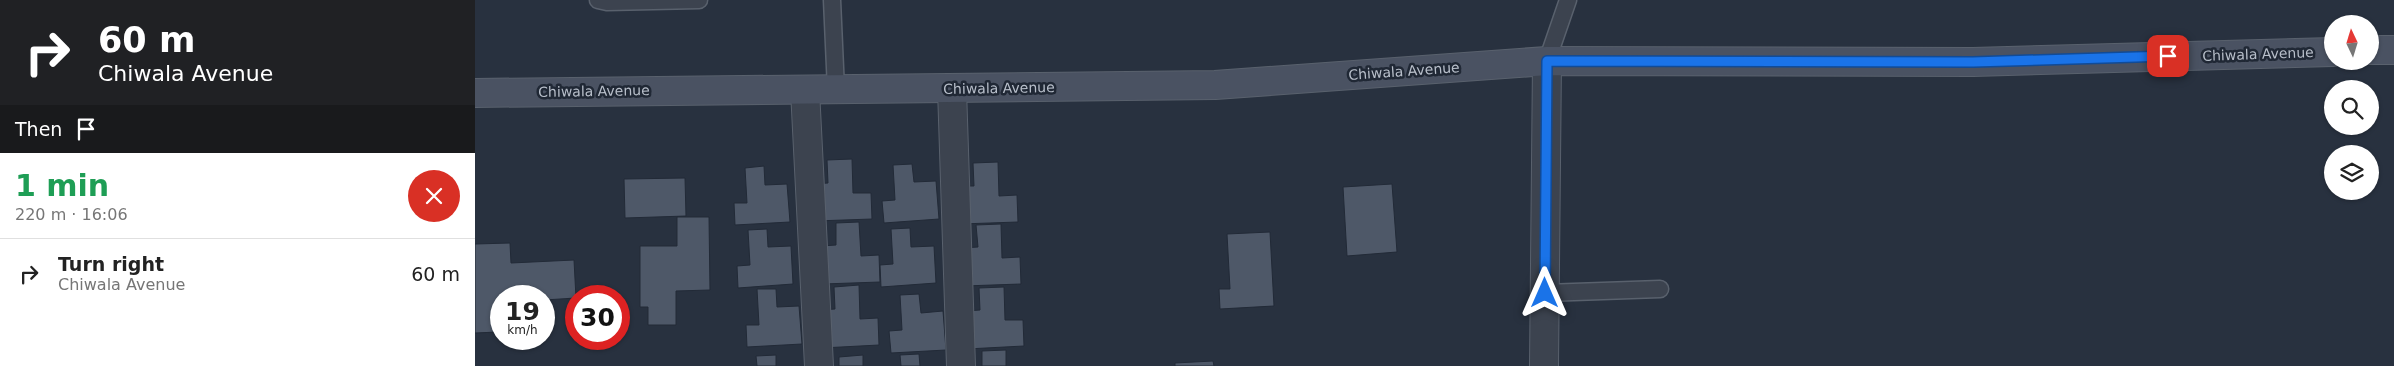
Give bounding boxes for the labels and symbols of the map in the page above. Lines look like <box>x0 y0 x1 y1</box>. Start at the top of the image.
north arrow <box>2324 15 2379 70</box>
pin <box>2147 35 2189 77</box>
street label: Chiwala Avenue <box>2202 44 2314 64</box>
street label: Chiwala Avenue <box>1348 59 1460 83</box>
street label: Chiwala Avenue <box>943 79 1055 97</box>
street label: Chiwala Avenue <box>538 82 650 100</box>
position arrow <box>1518 266 1570 318</box>
speed limit sign: 30 <box>565 285 630 350</box>

